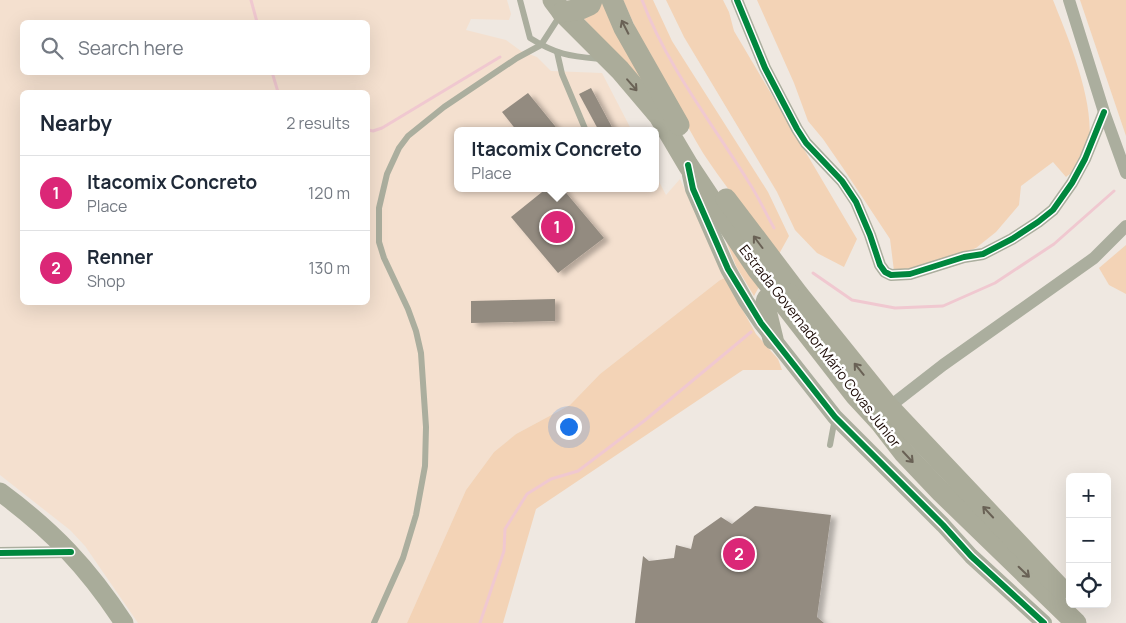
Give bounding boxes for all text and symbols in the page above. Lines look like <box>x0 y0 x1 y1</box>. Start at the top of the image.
search box <box>20 20 370 75</box>
one-way arrow <box>620 20 630 35</box>
icon: search <box>38 34 66 62</box>
text: Search here <box>78 35 184 61</box>
one-way arrow <box>627 78 638 91</box>
text: Nearby <box>40 109 112 137</box>
text: 2 results <box>286 112 350 134</box>
popup <box>454 127 659 192</box>
text: Itacomix Concreto <box>471 136 642 162</box>
text: Place <box>471 162 512 184</box>
text: Itacomix Concreto <box>87 169 257 195</box>
text: 1 <box>52 182 60 204</box>
text: 120 m <box>308 182 350 204</box>
text: Place <box>87 195 127 217</box>
pin: 1 <box>541 208 573 246</box>
one-way arrow <box>752 236 763 249</box>
street label: Estrada Governador Mário Covas Júnior <box>735 241 905 451</box>
text: Renner <box>87 244 153 270</box>
text: 2 <box>51 257 61 279</box>
text: 130 m <box>308 257 350 279</box>
text: Shop <box>87 270 125 292</box>
one-way arrow <box>853 363 864 376</box>
your location <box>556 414 582 440</box>
one-way arrow <box>902 451 914 464</box>
map controls <box>1066 473 1111 608</box>
button: + <box>1066 473 1111 518</box>
one-way arrow <box>982 505 994 518</box>
button: − <box>1066 518 1111 563</box>
pin: 2 <box>723 535 755 573</box>
button: locate <box>1066 563 1111 608</box>
one-way arrow <box>1017 566 1030 578</box>

